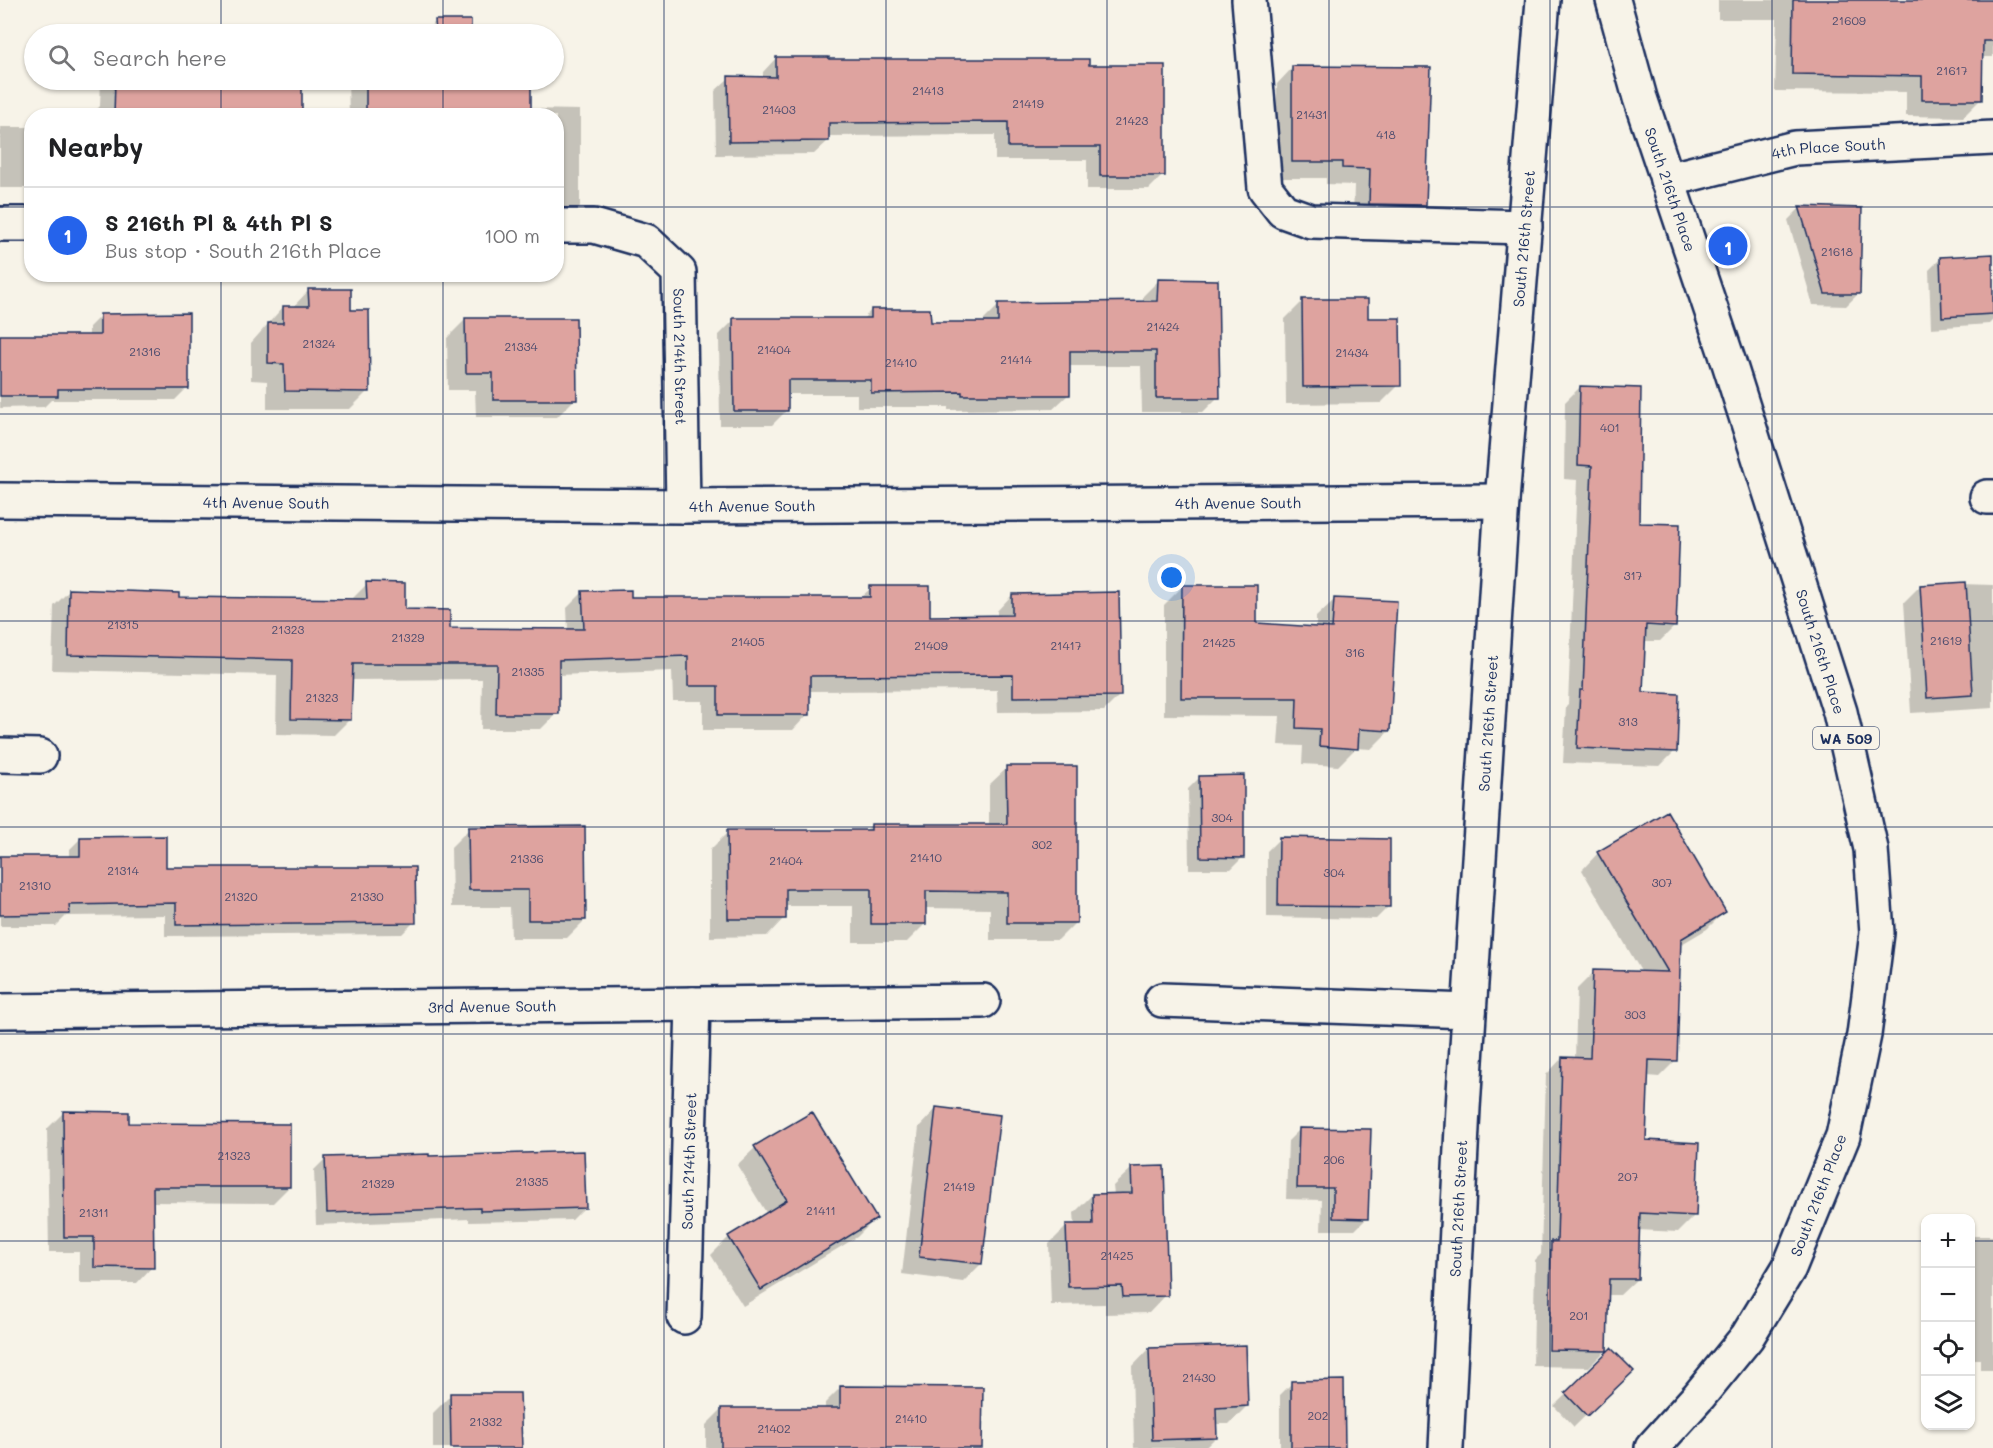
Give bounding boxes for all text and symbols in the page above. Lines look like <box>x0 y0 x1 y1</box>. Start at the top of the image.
house number: 21609 <box>1832 12 1866 28</box>
search box <box>24 24 564 90</box>
icon: search <box>45 41 78 74</box>
text: Search here <box>93 43 227 72</box>
house number: 21617 <box>1936 62 1968 78</box>
house number: 21413 <box>912 82 944 98</box>
house number: 21419 <box>1012 95 1044 111</box>
house number: 21403 <box>762 101 796 117</box>
house number: 21431 <box>1296 106 1328 122</box>
house number: 21423 <box>1116 112 1148 128</box>
street label: South 216th Place <box>1641 125 1701 254</box>
house number: 418 <box>1376 126 1396 142</box>
text: Nearby <box>48 130 143 164</box>
street label: 4th Place South <box>1769 133 1886 164</box>
street label: South 216th Street <box>1508 169 1539 308</box>
text: S 216th Pl & 4th Pl S <box>105 208 333 237</box>
text: 1 <box>63 222 72 248</box>
text: 100 m <box>484 222 540 248</box>
pin: 1 <box>1708 224 1748 268</box>
text: Bus stop · South 216th Place <box>105 237 382 263</box>
house number: 21618 <box>1821 243 1853 259</box>
street label: South 214th Street <box>669 288 692 425</box>
house number: 21424 <box>1147 318 1179 334</box>
house number: 21324 <box>303 335 335 351</box>
house number: 21334 <box>504 338 538 354</box>
house number: 21404 <box>757 341 791 357</box>
house number: 21316 <box>129 343 161 359</box>
house number: 21434 <box>1335 344 1369 360</box>
house number: 21414 <box>1000 351 1032 367</box>
house number: 21410 <box>885 354 918 370</box>
house number: 401 <box>1600 419 1620 435</box>
street label: 4th Avenue South <box>203 492 329 513</box>
street label: 4th Avenue South <box>1175 492 1301 513</box>
street label: 4th Avenue South <box>689 495 815 516</box>
your location <box>1157 563 1186 592</box>
house number: 317 <box>1623 567 1643 583</box>
street label: South 216th Place <box>1792 587 1850 716</box>
house number: 21315 <box>107 616 139 632</box>
house number: 21323 <box>272 621 304 637</box>
house number: 21329 <box>392 629 424 645</box>
house number: 21619 <box>1930 632 1962 648</box>
house number: 21405 <box>731 633 765 649</box>
house number: 21425 <box>1203 634 1235 650</box>
house number: 21409 <box>914 637 948 653</box>
house number: 21417 <box>1050 637 1082 653</box>
house number: 316 <box>1345 644 1365 660</box>
street label: South 216th Street <box>1473 654 1502 792</box>
house number: 21335 <box>511 663 545 679</box>
house number: 21323 <box>306 689 338 705</box>
house number: 313 <box>1618 713 1638 729</box>
road number: WA 509 <box>1813 727 1879 749</box>
house number: 304 <box>1211 809 1233 825</box>
house number: 302 <box>1031 836 1053 852</box>
house number: 21410 <box>910 849 943 865</box>
house number: 21336 <box>510 850 544 866</box>
house number: 21404 <box>769 852 803 868</box>
house number: 21314 <box>107 862 139 878</box>
house number: 304 <box>1323 864 1345 880</box>
house number: 307 <box>1651 874 1673 890</box>
house number: 21310 <box>19 877 52 893</box>
house number: 21320 <box>224 888 258 904</box>
house number: 21330 <box>350 888 384 904</box>
street label: 3rd Avenue South <box>428 995 556 1017</box>
house number: 303 <box>1624 1006 1646 1022</box>
street label: South 214th Street <box>677 1092 700 1230</box>
street label: South 216th Place <box>1785 1131 1851 1259</box>
street label: South 216th Street <box>1445 1139 1471 1277</box>
house number: 21323 <box>218 1147 250 1163</box>
house number: 206 <box>1323 1151 1345 1167</box>
house number: 207 <box>1618 1168 1639 1184</box>
house number: 21335 <box>515 1173 549 1189</box>
house number: 21329 <box>362 1175 394 1191</box>
house number: 21419 <box>943 1178 975 1194</box>
house number: 21411 <box>806 1202 836 1218</box>
house number: 21311 <box>79 1204 109 1220</box>
map controls <box>1921 1214 1975 1430</box>
button: + <box>1921 1214 1975 1268</box>
house number: 21425 <box>1101 1247 1133 1263</box>
button: − <box>1921 1268 1975 1322</box>
house number: 201 <box>1569 1307 1589 1323</box>
button: locate <box>1921 1322 1975 1376</box>
house number: 21430 <box>1182 1369 1216 1385</box>
button: layers <box>1921 1376 1975 1430</box>
house number: 202 <box>1308 1407 1328 1423</box>
house number: 21410 <box>895 1410 928 1426</box>
house number: 21332 <box>470 1413 502 1429</box>
house number: 21402 <box>757 1420 791 1436</box>

